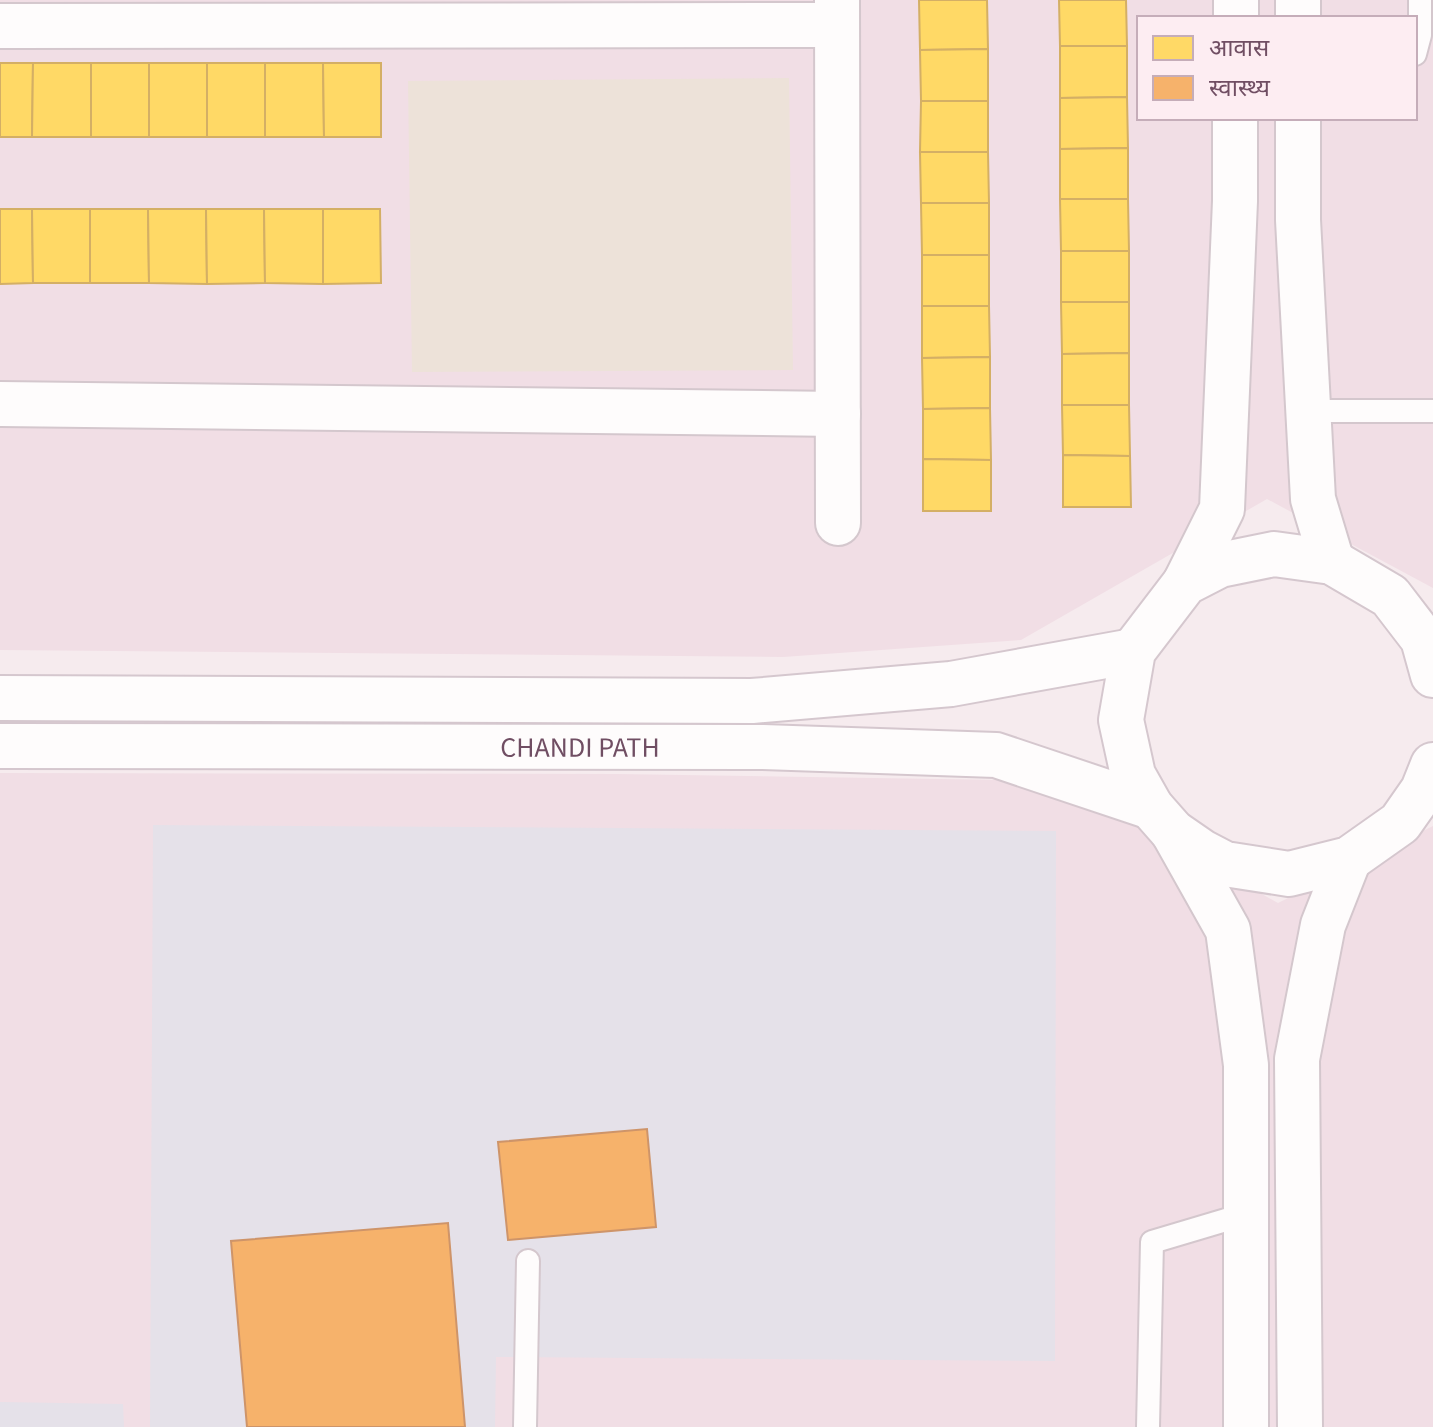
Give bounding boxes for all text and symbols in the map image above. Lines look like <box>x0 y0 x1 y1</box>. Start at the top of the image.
legend <box>1137 16 1417 120</box>
text: आवास <box>1209 31 1270 66</box>
text: स्वास्थ्य <box>1209 71 1271 106</box>
street label: CHANDI PATH <box>500 728 660 768</box>

